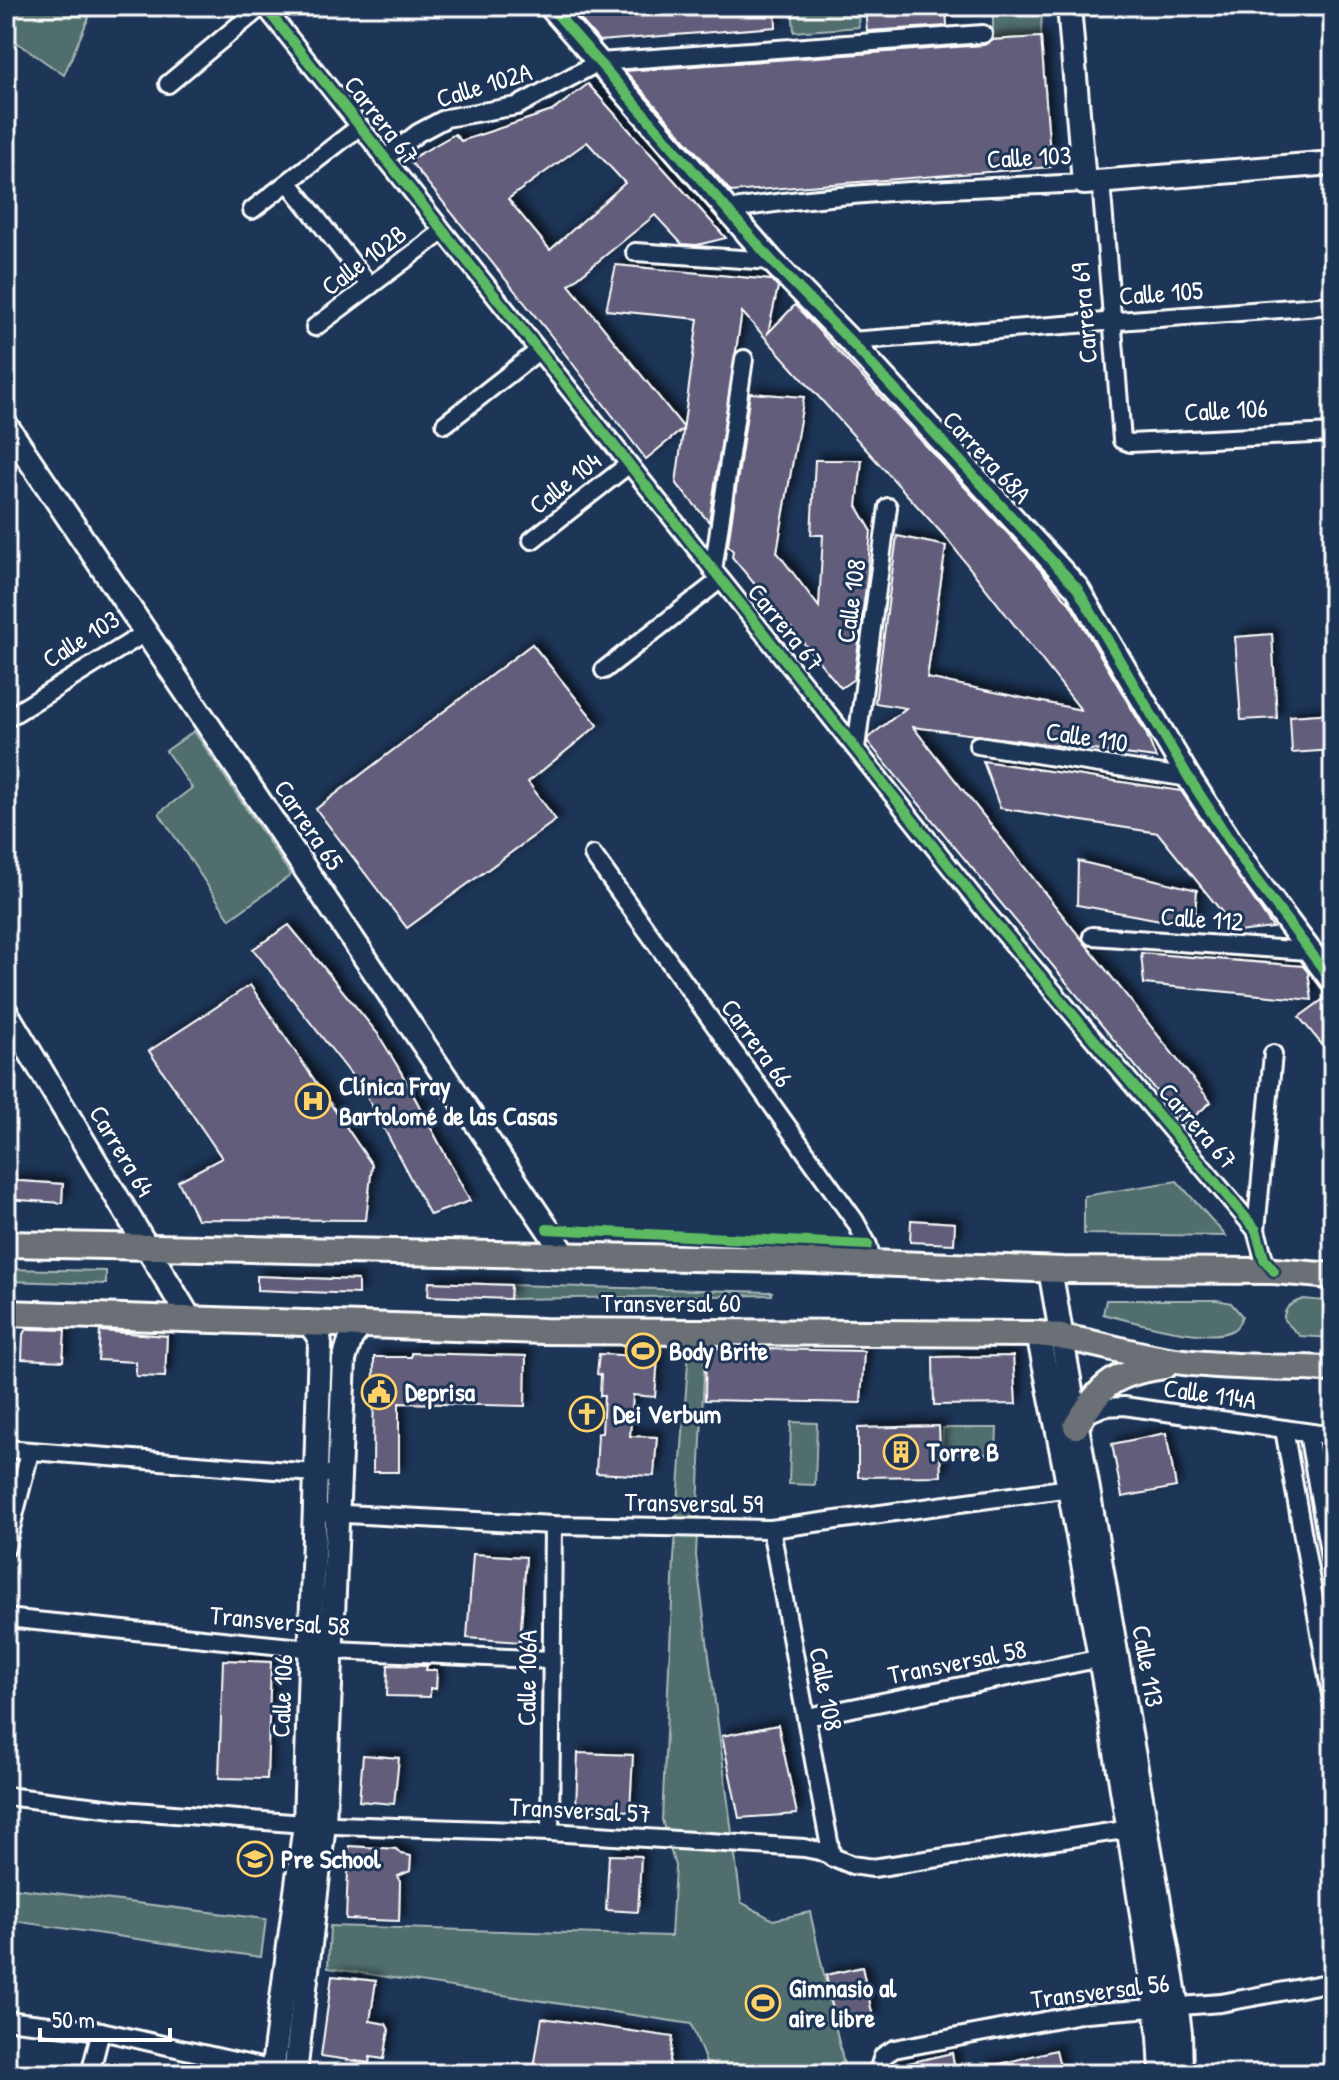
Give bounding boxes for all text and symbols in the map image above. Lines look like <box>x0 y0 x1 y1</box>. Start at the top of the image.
street label: Calle 102A <box>432 53 536 116</box>
street label: Carrera 67 <box>337 68 428 172</box>
street label: Calle 103 <box>986 137 1072 176</box>
street label: Calle 102B <box>314 216 414 303</box>
street label: Carrera 69 <box>1062 261 1105 365</box>
street label: Calle 105 <box>1118 272 1204 313</box>
street label: Calle 106 <box>1183 390 1269 429</box>
street label: Carrera 68A <box>935 403 1040 511</box>
street label: Calle 104 <box>521 443 608 522</box>
street label: Calle 108 <box>827 557 874 645</box>
street label: Carrera 67 <box>740 575 833 678</box>
street label: Calle 103 <box>36 601 126 676</box>
street label: Calle 110 <box>1044 713 1131 760</box>
street label: Carrera 65 <box>266 772 353 877</box>
street label: Calle 112 <box>1159 898 1245 939</box>
street label: Carrera 66 <box>713 991 801 1094</box>
place label: Clínica Fray Bartolomé de las Casas <box>339 1068 557 1133</box>
street label: Carrera 67 <box>1151 1075 1246 1176</box>
hospital icon: Clínica Fray Bartolomé de las Casas <box>294 1082 332 1120</box>
street label: Carrera 64 <box>81 1098 163 1203</box>
street label: Transversal 60 <box>601 1285 741 1320</box>
sports icon: Body Brite <box>624 1332 662 1370</box>
place label: Body Brite <box>669 1333 769 1369</box>
street label: Calle 114A <box>1161 1370 1259 1417</box>
public building icon: Deprisa <box>360 1373 398 1411</box>
place label: Deprisa <box>405 1374 476 1410</box>
church icon: Dei Verbum <box>568 1395 606 1433</box>
place label: Dei Verbum <box>613 1396 722 1431</box>
building icon: Torre B <box>882 1433 920 1471</box>
place label: Torre B <box>926 1434 999 1469</box>
street label: Transversal 59 <box>624 1484 764 1521</box>
street label: Transversal 58 <box>209 1597 351 1644</box>
street label: Calle 113 <box>1124 1622 1173 1710</box>
street label: Calle 106A <box>508 1629 545 1726</box>
street label: Transversal 58 <box>885 1631 1029 1692</box>
street label: Calle 108 <box>801 1644 852 1734</box>
street label: Calle 106 <box>263 1654 300 1738</box>
street label: Transversal 57 <box>508 1788 652 1831</box>
school or university icon: Pre School <box>236 1840 274 1878</box>
place label: Pre School <box>281 1841 382 1876</box>
street label: Transversal 56 <box>1029 1965 1171 2016</box>
place label: Gimnasio al aire libre <box>789 1970 897 2035</box>
sports icon: Gimnasio al aire libre <box>744 1984 782 2022</box>
scale bar <box>40 1992 170 2042</box>
text: 50 m <box>52 2003 95 2035</box>

